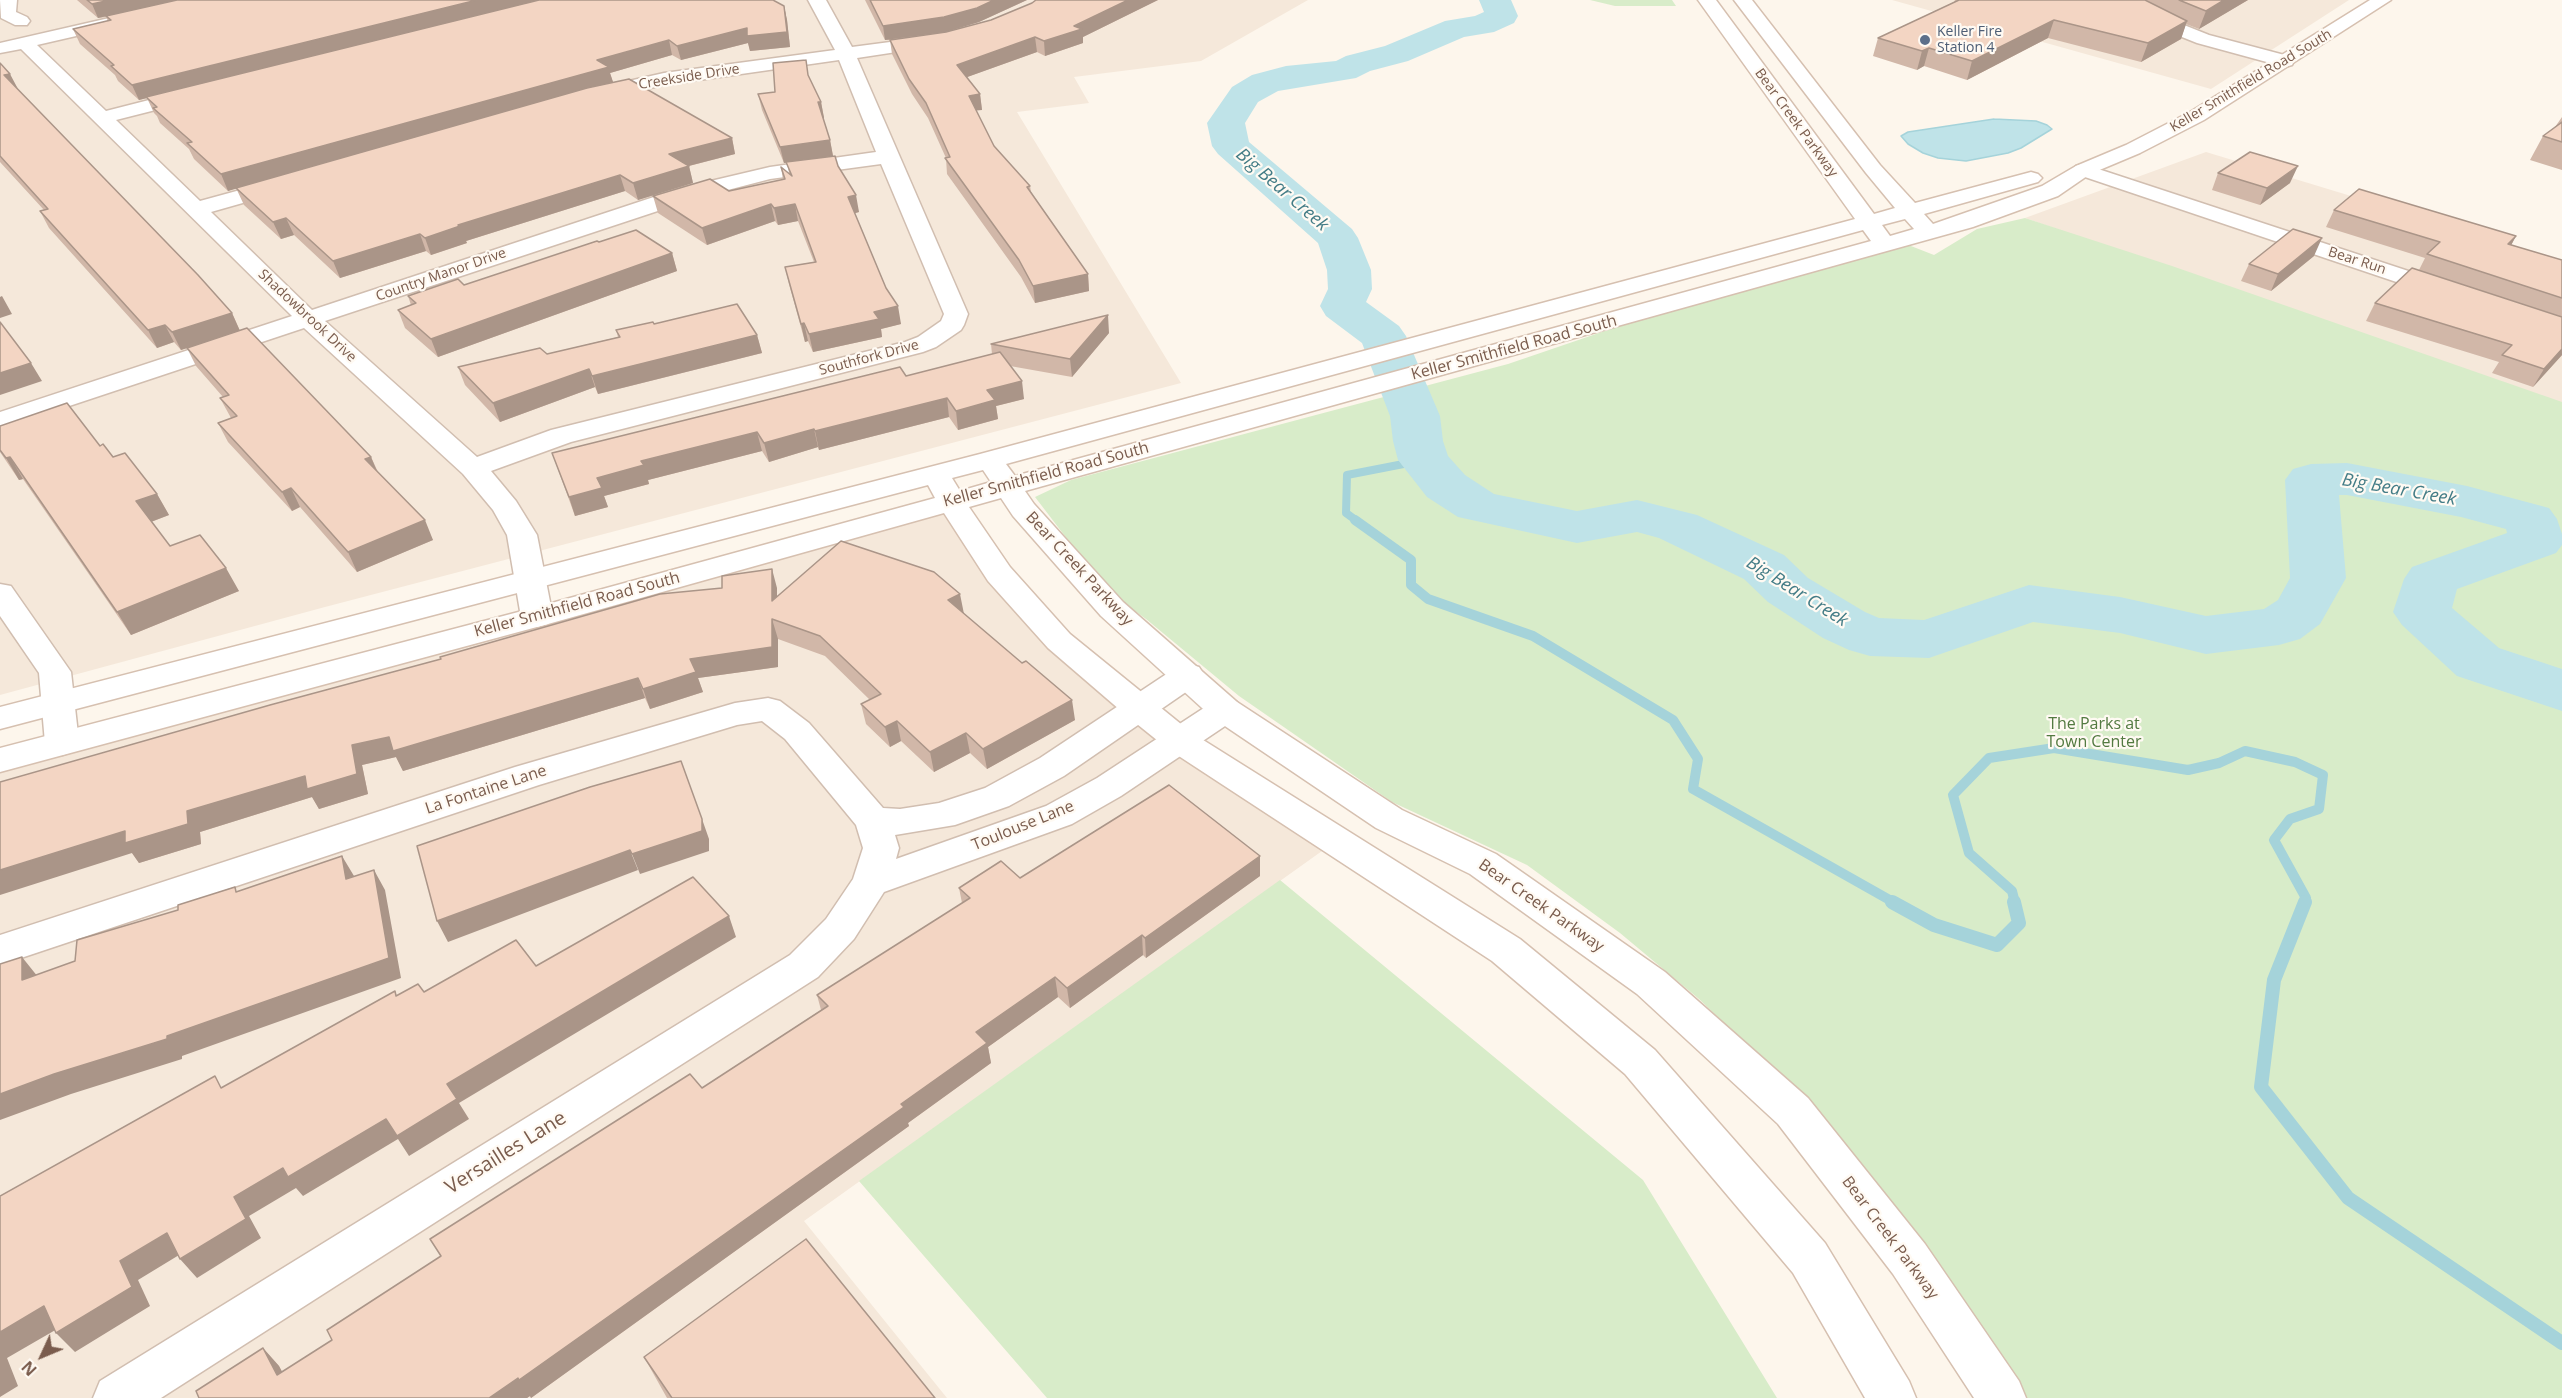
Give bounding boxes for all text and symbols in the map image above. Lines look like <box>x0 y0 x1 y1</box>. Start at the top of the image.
place label: Keller Fire Station 4 <box>1937 24 2002 56</box>
street label: Keller Smithfield Road South <box>2167 26 2335 136</box>
marker: Keller Fire Station 4 <box>1918 33 1932 47</box>
street label: Creekside Drive <box>637 61 741 93</box>
street label: Bear Creek Parkway <box>1751 65 1841 181</box>
water label: Big Bear Creek <box>1231 144 1333 236</box>
street label: Bear Run <box>2326 244 2388 278</box>
street label: Country Manor Drive <box>374 245 508 305</box>
street label: Shadowbrook Drive <box>254 266 360 366</box>
street label: Keller Smithfield Road South <box>1409 311 1619 385</box>
street label: Southfork Drive <box>817 337 921 379</box>
street label: Keller Smithfield Road South <box>941 438 1151 512</box>
water label: Big Bear Creek <box>2340 469 2458 511</box>
street label: Bear Creek Parkway <box>1021 508 1137 630</box>
water label: Big Bear Creek <box>1742 552 1852 632</box>
street label: Keller Smithfield Road South <box>472 568 682 642</box>
park label: The Parks at Town Center <box>2047 714 2141 752</box>
street label: La Fontaine Lane <box>423 761 549 819</box>
street label: Toulouse Lane <box>969 797 1077 855</box>
street label: Bear Creek Parkway <box>1475 855 1607 957</box>
street label: Versailles Lane <box>441 1106 571 1200</box>
street label: Bear Creek Parkway <box>1838 1173 1942 1303</box>
north arrow <box>12 1326 72 1386</box>
text: N <box>17 1356 41 1381</box>

